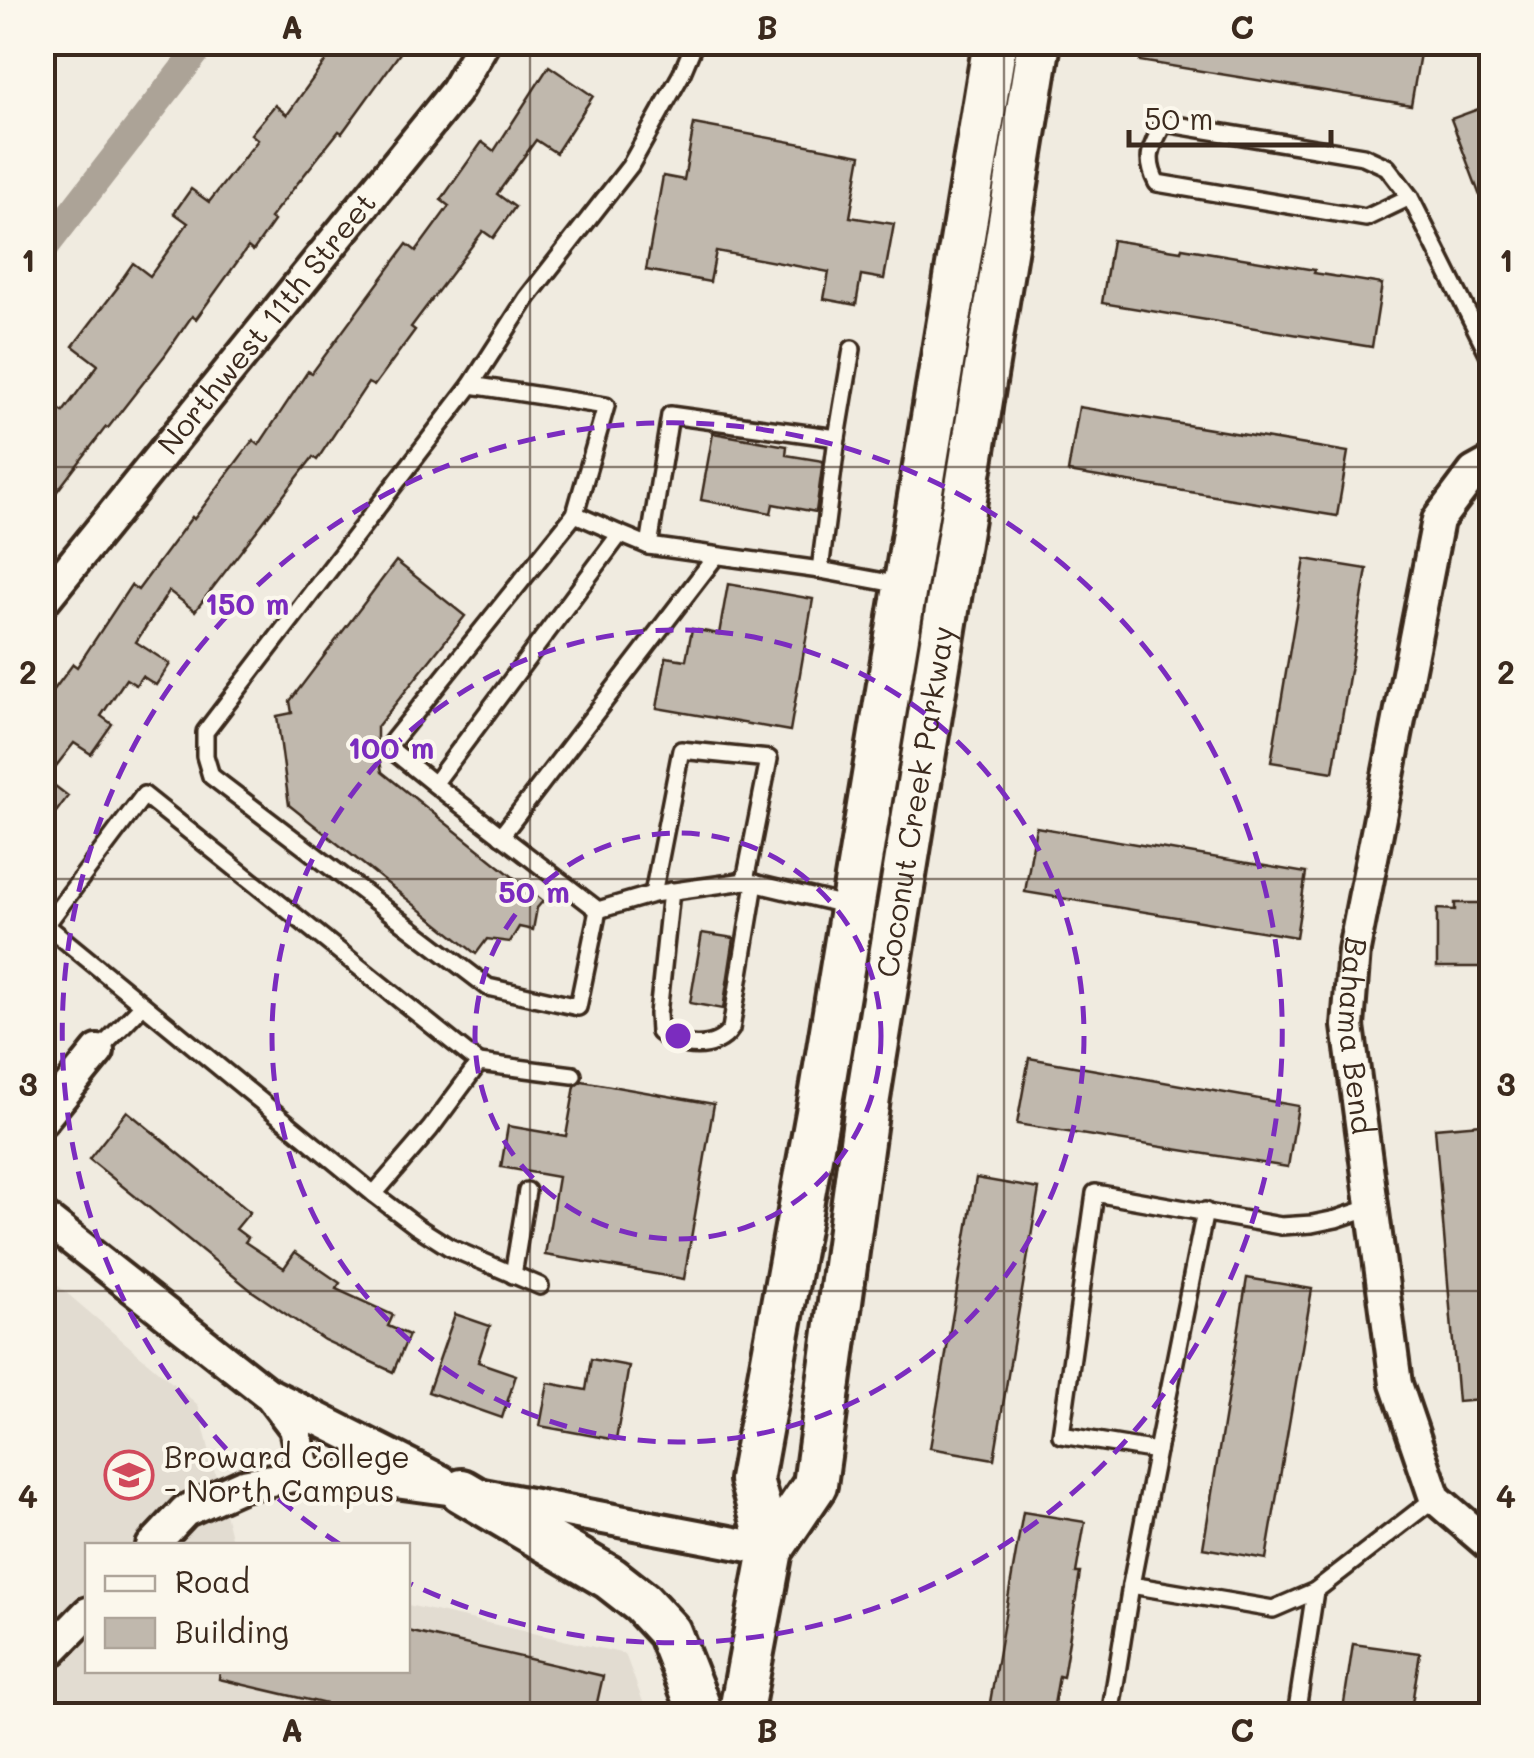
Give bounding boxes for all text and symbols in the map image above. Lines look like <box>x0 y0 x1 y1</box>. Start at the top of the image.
text: A <box>281 5 303 47</box>
text: B <box>756 5 778 47</box>
text: C <box>1230 5 1254 47</box>
scale bar <box>1129 85 1332 147</box>
text: 50 m <box>1144 98 1214 138</box>
street label: Northwest 11th Street <box>147 183 384 462</box>
text: 1 <box>21 238 35 280</box>
text: 1 <box>1499 238 1513 280</box>
text: 150 m <box>205 583 289 623</box>
street label: Coconut Creek Parkway <box>866 623 962 980</box>
text: 2 <box>19 650 37 692</box>
text: 2 <box>1497 650 1515 692</box>
text: 100 m <box>348 727 434 767</box>
text: 50 m <box>498 871 570 911</box>
street label: Bahama Bend <box>1329 934 1384 1137</box>
centre of rings <box>660 1018 696 1054</box>
text: 3 <box>18 1062 38 1104</box>
text: 3 <box>1496 1062 1516 1104</box>
place label: Broward College - North Campus <box>164 1436 410 1510</box>
school or university icon: Broward College - North Campus <box>103 1449 155 1501</box>
text: 4 <box>18 1474 38 1516</box>
text: 4 <box>1496 1474 1516 1516</box>
legend <box>85 1543 410 1673</box>
text: Road <box>175 1561 250 1601</box>
text: Building <box>175 1611 289 1651</box>
text: A <box>281 1708 303 1750</box>
text: B <box>756 1708 778 1750</box>
text: C <box>1230 1708 1254 1750</box>

